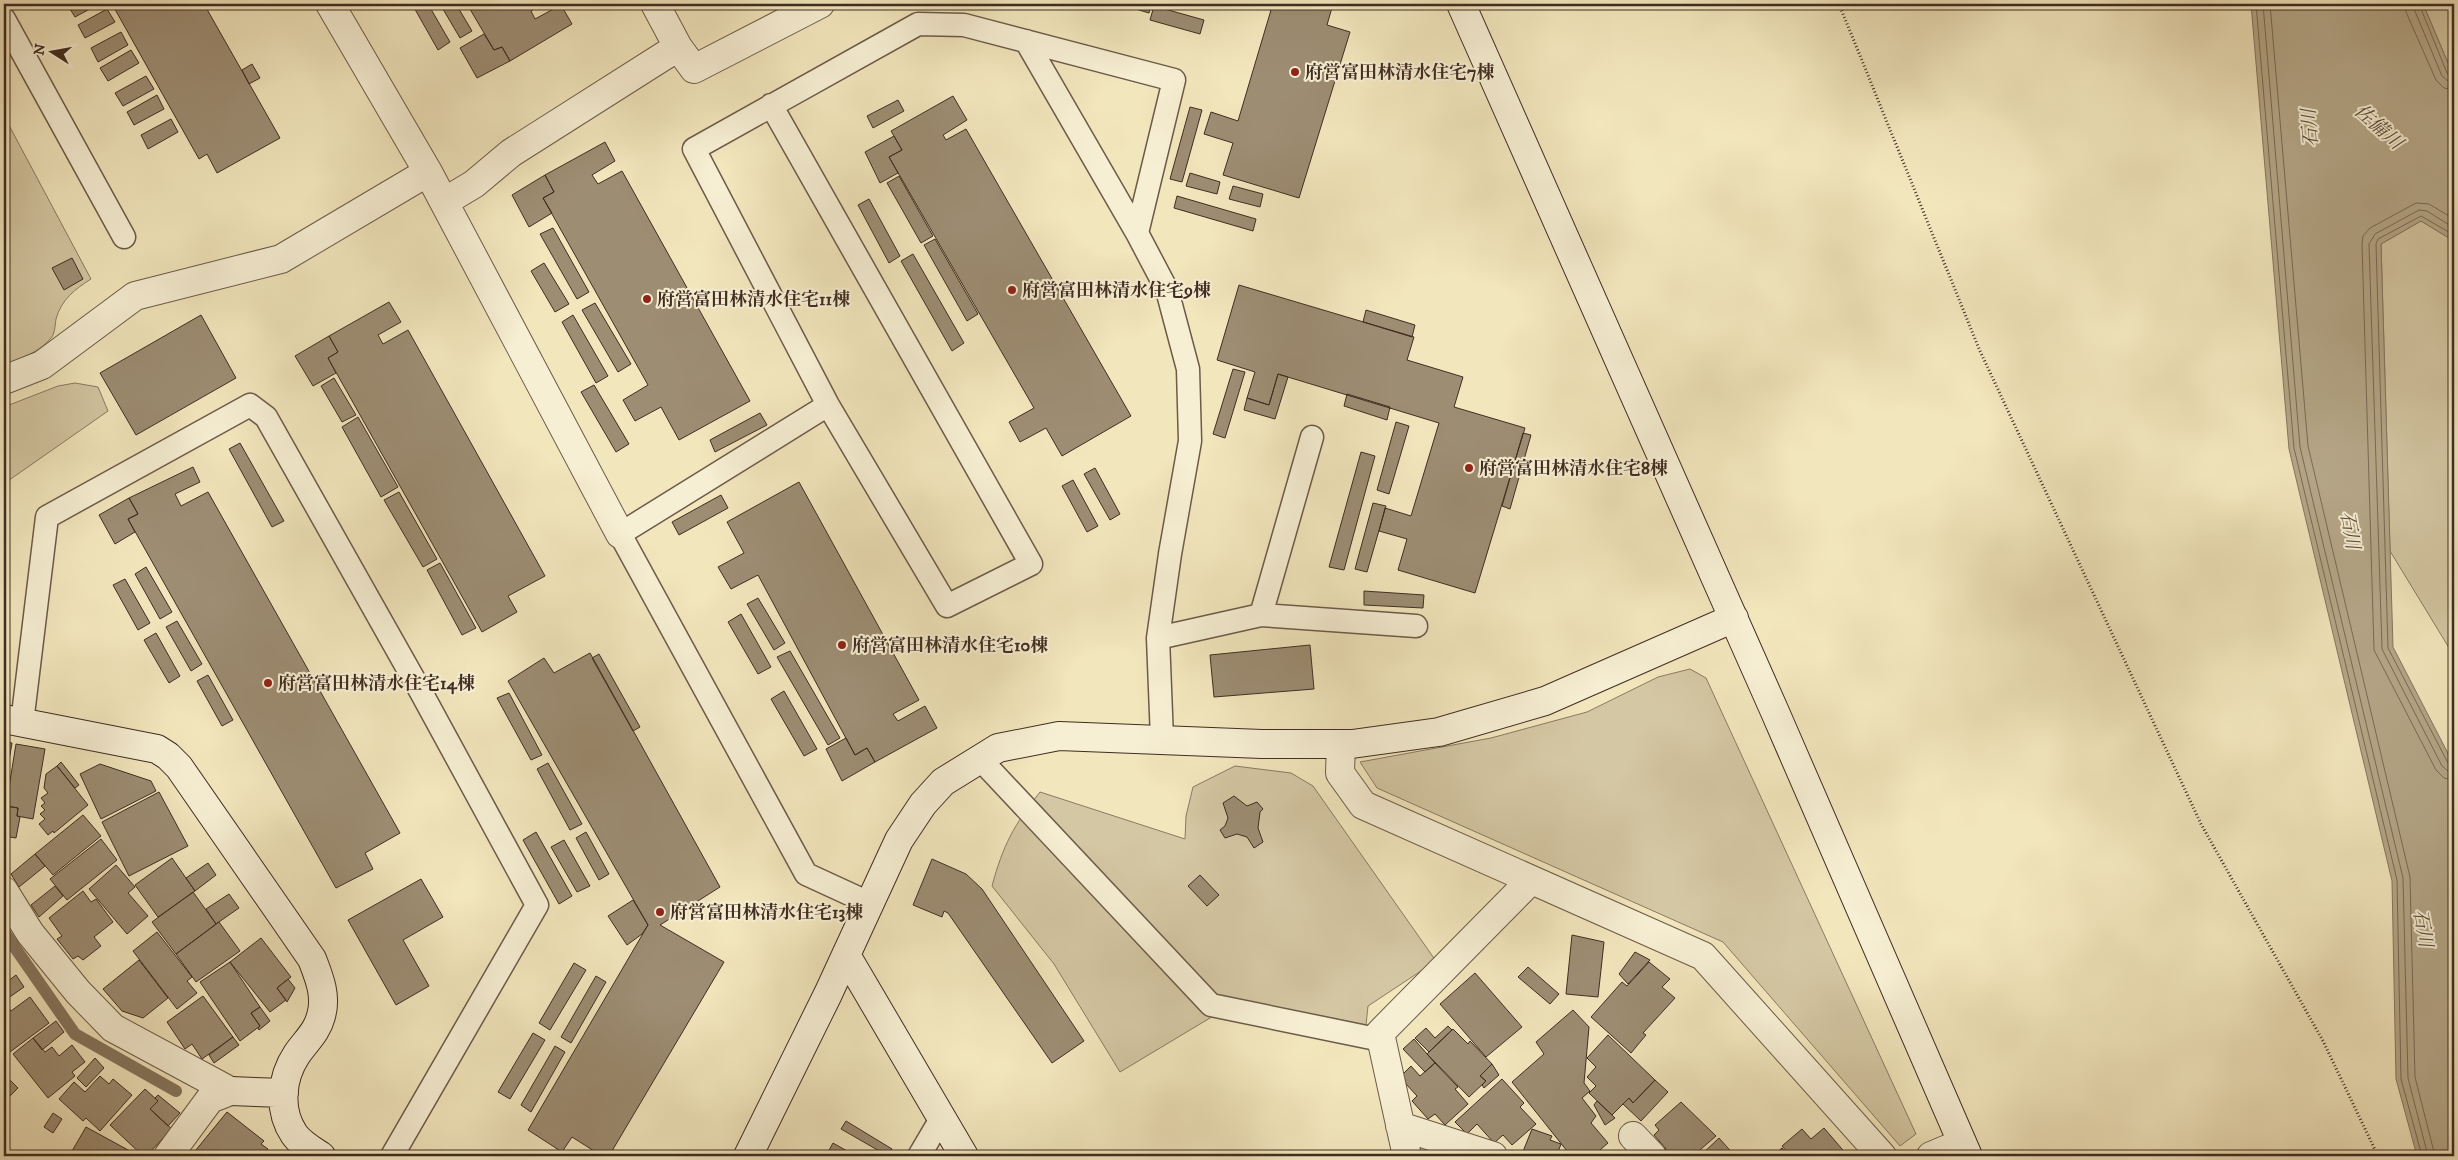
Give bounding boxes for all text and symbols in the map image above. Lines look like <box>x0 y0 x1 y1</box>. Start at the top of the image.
north arrow <box>28 28 78 78</box>
text: N <box>30 42 50 57</box>
place label: 府営富田林清水住宅7棟 <box>1305 62 1494 84</box>
marker: 府営富田林清水住宅7棟 <box>1289 66 1301 78</box>
water label: 佐備川 <box>2349 99 2408 156</box>
water label: 石川 <box>2298 106 2323 148</box>
place label: 府営富田林清水住宅9棟 <box>1022 280 1211 302</box>
marker: 府営富田林清水住宅9棟 <box>1006 284 1018 296</box>
place label: 府営富田林清水住宅11棟 <box>657 289 850 311</box>
marker: 府営富田林清水住宅11棟 <box>641 293 653 305</box>
place label: 府営富田林清水住宅8棟 <box>1479 458 1668 480</box>
marker: 府営富田林清水住宅8棟 <box>1463 462 1475 474</box>
water label: 石川 <box>2335 510 2364 553</box>
place label: 府営富田林清水住宅10棟 <box>852 635 1048 657</box>
marker: 府営富田林清水住宅10棟 <box>836 639 848 651</box>
place label: 府営富田林清水住宅14棟 <box>278 673 475 695</box>
marker: 府営富田林清水住宅14棟 <box>262 677 274 689</box>
place label: 府営富田林清水住宅13棟 <box>670 902 863 924</box>
marker: 府営富田林清水住宅13棟 <box>654 906 666 918</box>
water label: 石川 <box>2408 908 2437 951</box>

